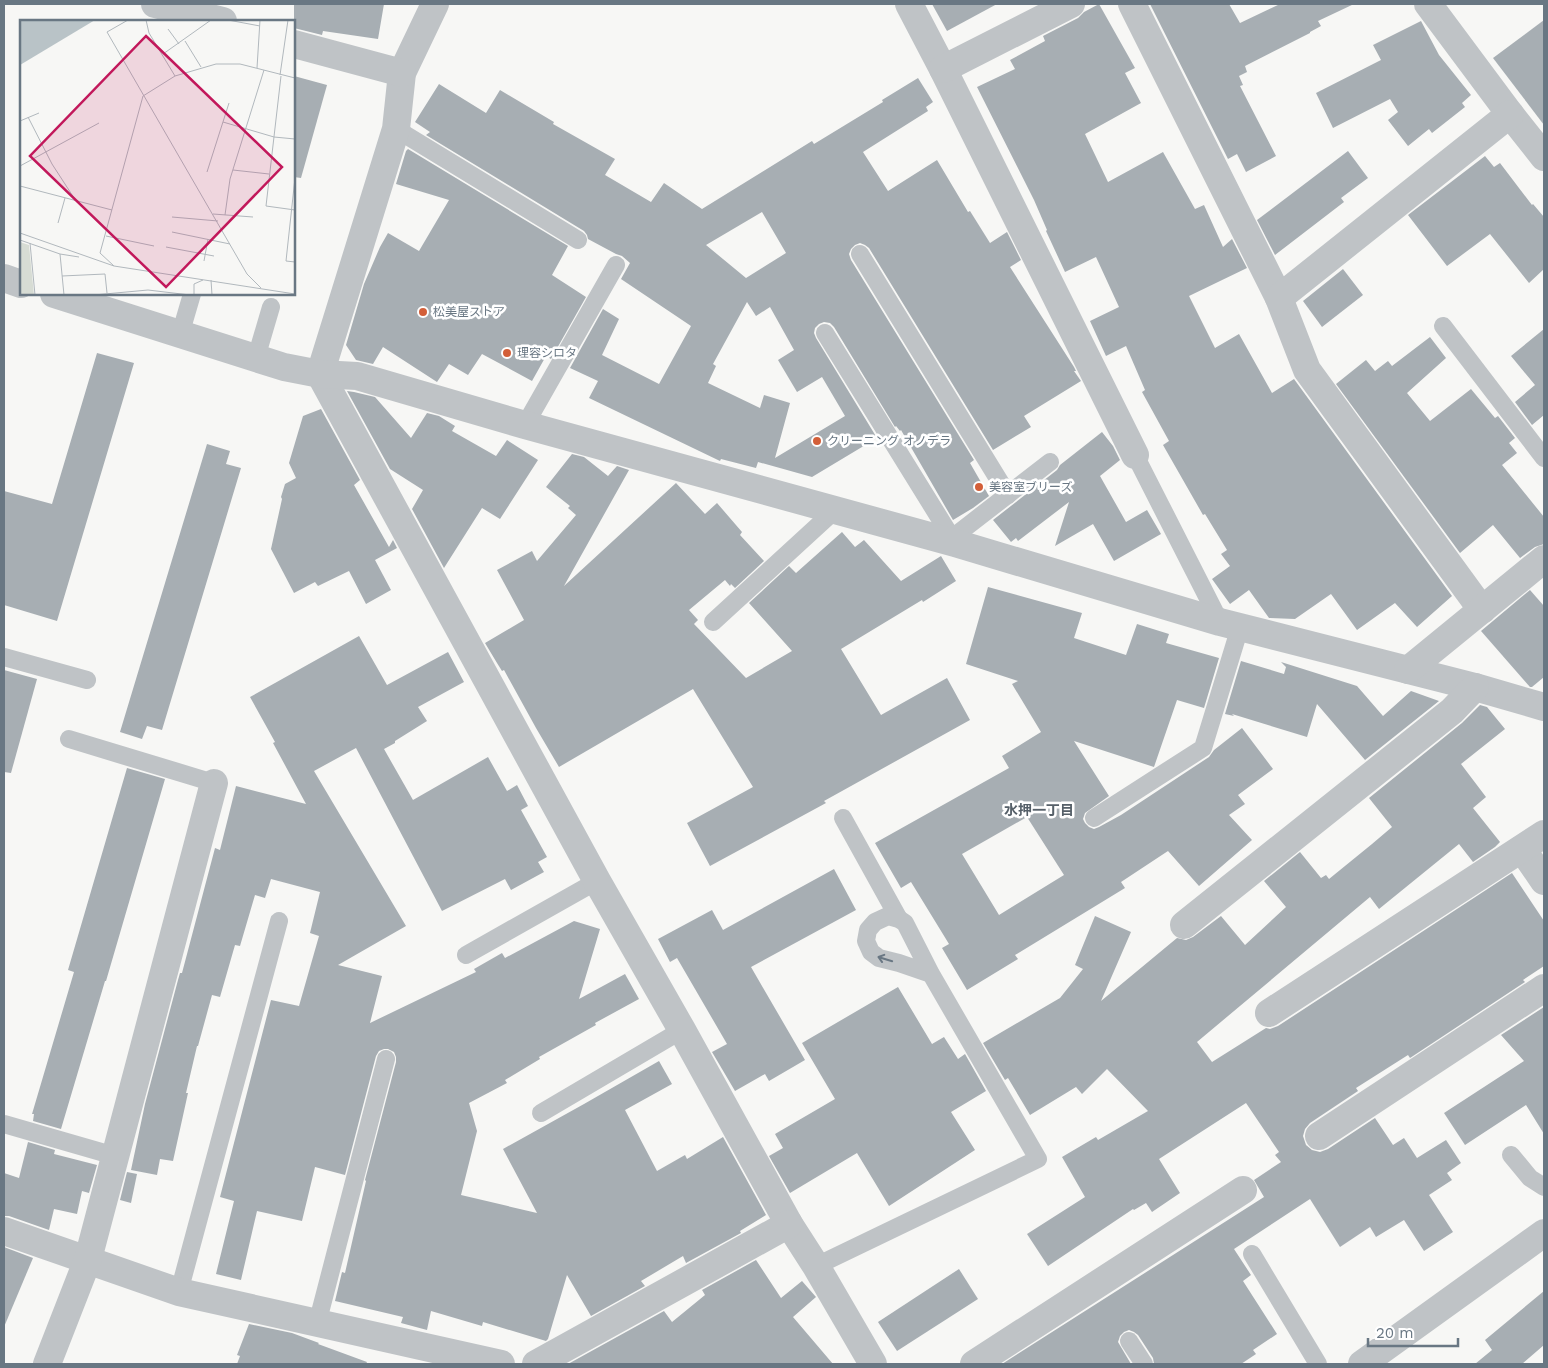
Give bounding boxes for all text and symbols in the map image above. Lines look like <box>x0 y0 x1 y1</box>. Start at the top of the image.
inset map <box>20 20 295 295</box>
place label: 松美屋ストア <box>433 305 505 319</box>
marker: 松美屋ストア <box>417 306 429 318</box>
place label: 理容シロタ <box>517 346 577 360</box>
marker: 理容シロタ <box>501 347 513 359</box>
place label: クリーニング オノデラ <box>827 434 951 448</box>
marker: クリーニング オノデラ <box>811 435 823 447</box>
place label: 美容室ブリーズ <box>989 480 1072 494</box>
marker: 美容室ブリーズ <box>973 481 985 493</box>
district label: 水押一丁目 <box>1004 802 1074 818</box>
one-way arrow <box>877 953 893 963</box>
scale bar <box>1368 1316 1458 1348</box>
text: 20 m <box>1376 1324 1414 1342</box>

